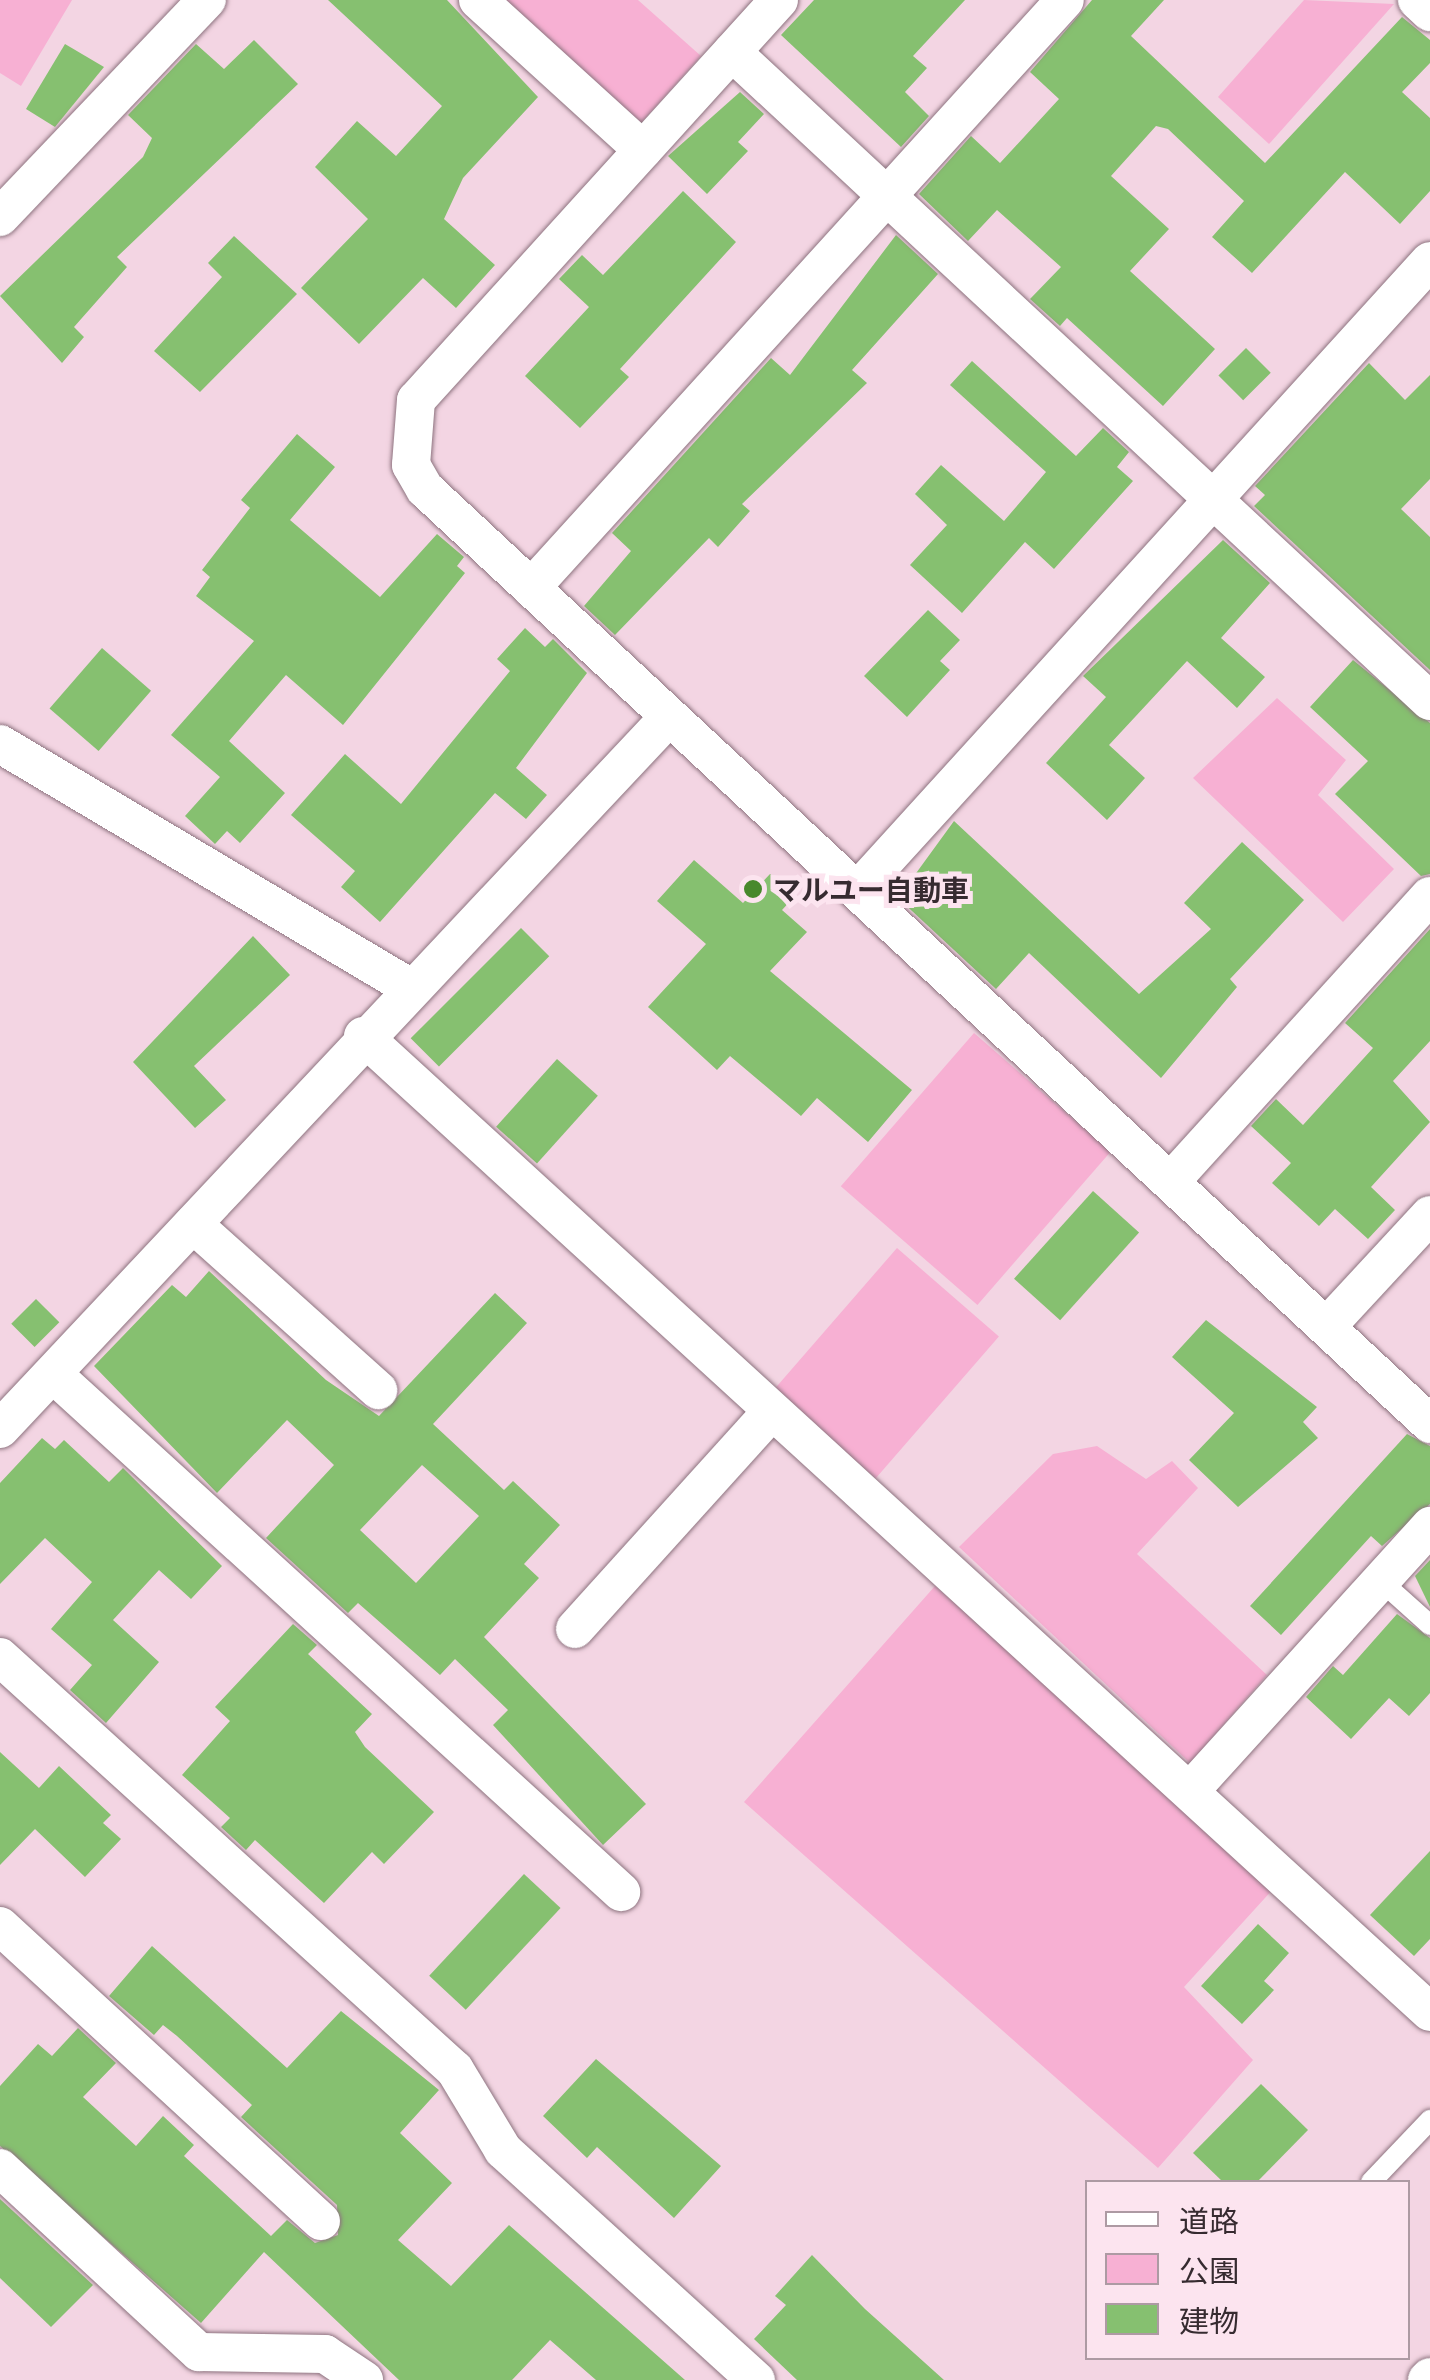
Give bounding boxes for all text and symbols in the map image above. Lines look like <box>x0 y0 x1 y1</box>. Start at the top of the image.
place label: マルユー自動車 <box>773 872 969 906</box>
marker: マルユー自動車 <box>742 878 764 900</box>
legend <box>1085 2180 1410 2360</box>
text: 道路 <box>1179 2202 1239 2238</box>
text: 公園 <box>1179 2252 1239 2288</box>
text: 建物 <box>1179 2302 1239 2338</box>

